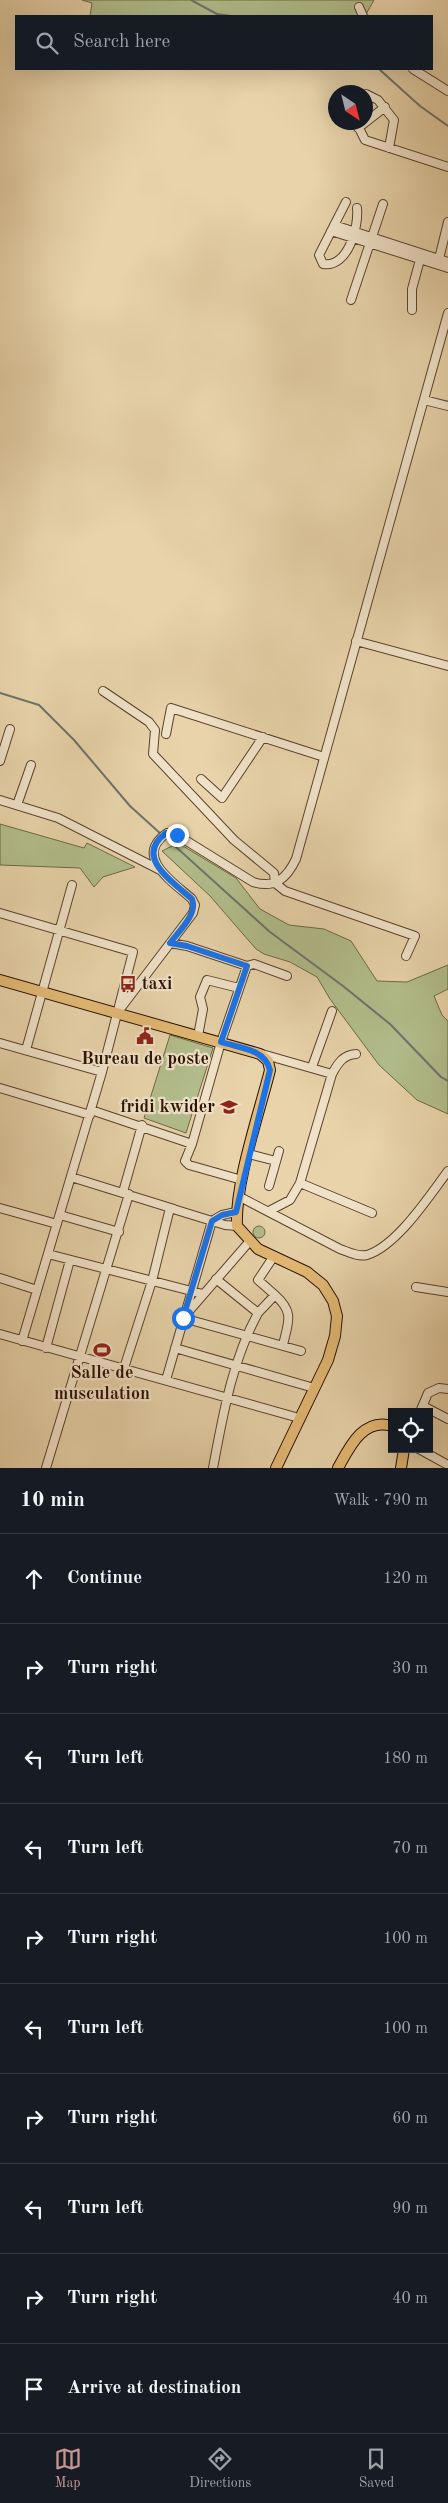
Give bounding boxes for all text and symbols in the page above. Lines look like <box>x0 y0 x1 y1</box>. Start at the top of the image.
search box <box>15 15 433 70</box>
icon: search <box>33 29 61 57</box>
text: Search here <box>73 33 170 52</box>
north arrow <box>328 85 373 130</box>
route end <box>166 824 189 847</box>
bus stop icon: taxi <box>118 974 138 994</box>
place label: taxi <box>142 975 172 993</box>
public building icon: Bureau de poste <box>135 1026 155 1046</box>
place label: Bureau de poste <box>81 1050 209 1068</box>
school or university icon: fridi kwider <box>219 1097 239 1117</box>
place label: fridi kwider <box>120 1098 215 1116</box>
route start <box>172 1307 195 1330</box>
sports icon: Salle de musculation <box>92 1340 112 1360</box>
place label: Salle de musculation <box>54 1364 150 1403</box>
map controls <box>388 1408 433 1453</box>
button: locate <box>388 1408 433 1453</box>
text: 10 min <box>20 1490 85 1511</box>
text: Walk · 790 m <box>333 1493 428 1509</box>
icon: ahead <box>20 1565 48 1593</box>
text: Continue <box>67 1569 142 1588</box>
text: 120 m <box>383 1571 428 1587</box>
icon: right <box>20 1655 48 1683</box>
text: Turn right <box>67 1659 157 1678</box>
text: 30 m <box>392 1661 428 1677</box>
icon: left <box>20 1745 48 1773</box>
text: Turn left <box>67 1749 144 1768</box>
text: 180 m <box>383 1751 428 1767</box>
icon: left <box>20 1835 48 1863</box>
text: Turn left <box>67 1839 144 1858</box>
text: 70 m <box>392 1841 428 1857</box>
icon: right <box>20 1925 48 1953</box>
text: Turn right <box>67 1929 157 1948</box>
text: 100 m <box>383 1931 428 1947</box>
icon: left <box>20 2015 48 2043</box>
text: Turn left <box>67 2019 144 2038</box>
text: 100 m <box>383 2021 428 2037</box>
icon: right <box>20 2105 48 2133</box>
text: Turn right <box>67 2109 157 2128</box>
text: 60 m <box>392 2111 428 2127</box>
icon: left <box>20 2195 48 2223</box>
text: Turn left <box>67 2199 144 2218</box>
text: 90 m <box>392 2201 428 2217</box>
icon: right <box>20 2285 48 2313</box>
text: Turn right <box>67 2289 157 2308</box>
text: 40 m <box>392 2291 428 2307</box>
icon: arrive <box>20 2375 48 2403</box>
text: Arrive at destination <box>67 2379 241 2398</box>
tab: Map <box>54 2445 82 2492</box>
tab: Directions <box>189 2445 251 2492</box>
tab: Saved <box>359 2445 394 2492</box>

